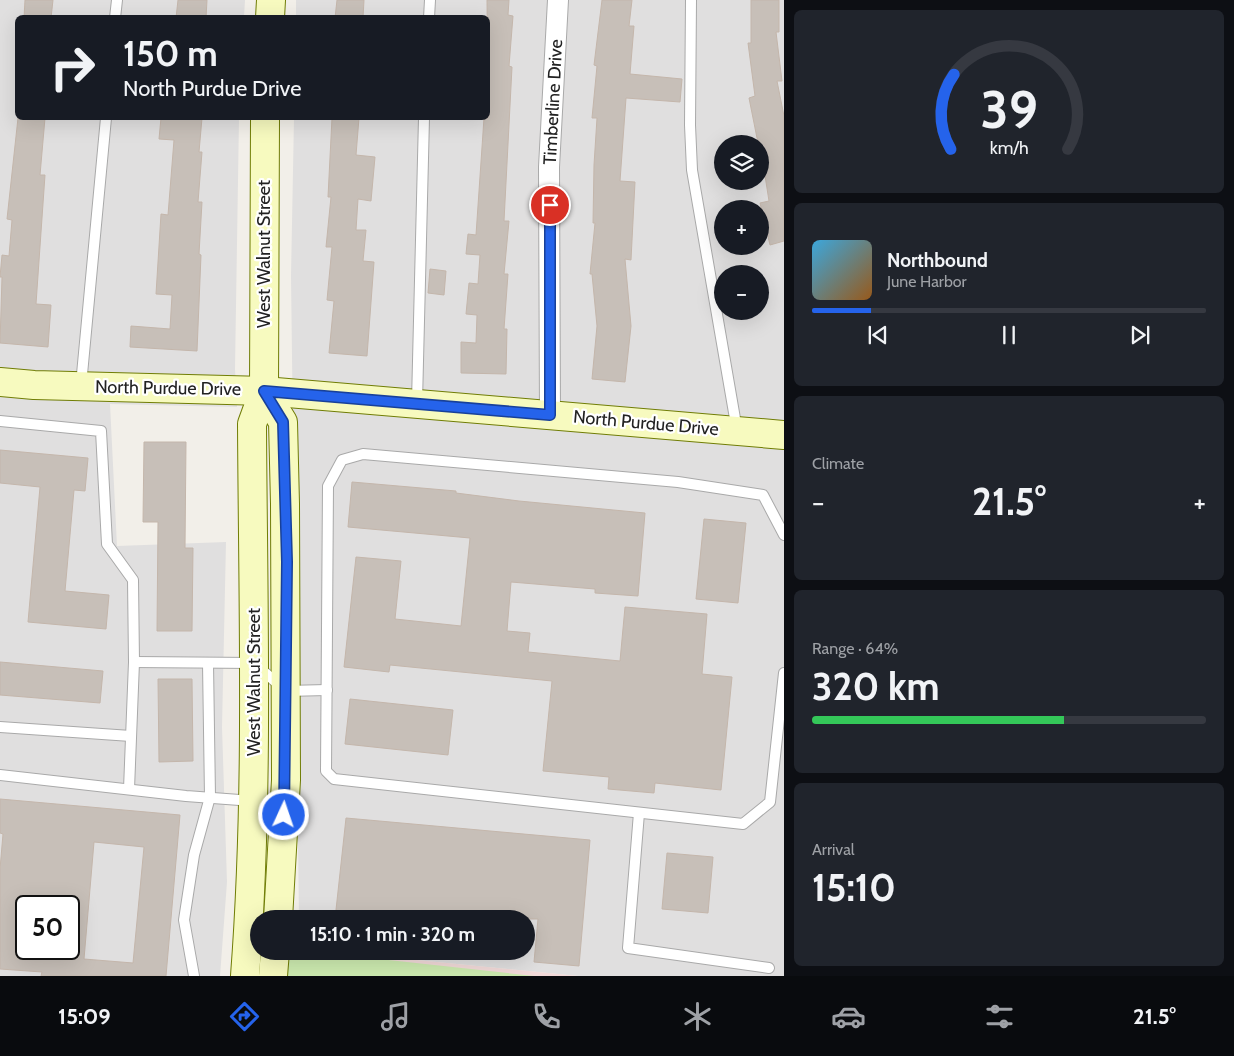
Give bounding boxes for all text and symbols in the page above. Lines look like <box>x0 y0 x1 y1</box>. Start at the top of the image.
text: 150 m <box>123 32 218 75</box>
icon: right <box>40 35 105 100</box>
street label: Timberline Drive <box>539 39 567 165</box>
text: North Purdue Drive <box>123 75 301 102</box>
text: 39 <box>980 78 1038 141</box>
map controls <box>714 135 769 320</box>
button: layers <box>714 135 769 190</box>
text: km/h <box>989 137 1029 158</box>
street label: West Walnut Street <box>253 180 275 328</box>
pin <box>529 184 571 226</box>
icon: arrive <box>536 191 564 219</box>
button: + <box>714 200 769 255</box>
text: Northbound <box>887 249 988 272</box>
button: − <box>714 265 769 320</box>
text: June Harbor <box>887 272 967 291</box>
icon: previous <box>864 321 892 349</box>
icon: pause <box>995 321 1023 349</box>
icon: next <box>1126 321 1154 349</box>
street label: North Purdue Drive <box>95 376 241 400</box>
street label: North Purdue Drive <box>572 406 720 440</box>
text: Climate <box>812 454 864 473</box>
text: 21.5° <box>972 478 1046 525</box>
text: − <box>812 485 824 519</box>
text: + <box>1194 485 1206 519</box>
street label: West Walnut Street <box>243 608 265 756</box>
text: Range · 64% <box>812 639 898 658</box>
text: 320 km <box>812 663 939 710</box>
position arrow <box>257 788 309 840</box>
text: Arrival <box>812 840 855 859</box>
text: 15:10 <box>812 864 896 911</box>
speed limit sign: 50 <box>15 895 80 960</box>
text: 15:10 · 1 min · 320 m <box>310 923 475 946</box>
icon: directions <box>227 999 262 1034</box>
icon: music <box>378 999 413 1034</box>
icon: phone <box>529 999 564 1034</box>
icon: climate <box>680 999 715 1034</box>
icon: car <box>831 999 866 1034</box>
icon: filters <box>982 999 1017 1034</box>
text: 15:09 <box>58 1003 111 1030</box>
text: 21.5° <box>1133 1003 1176 1030</box>

